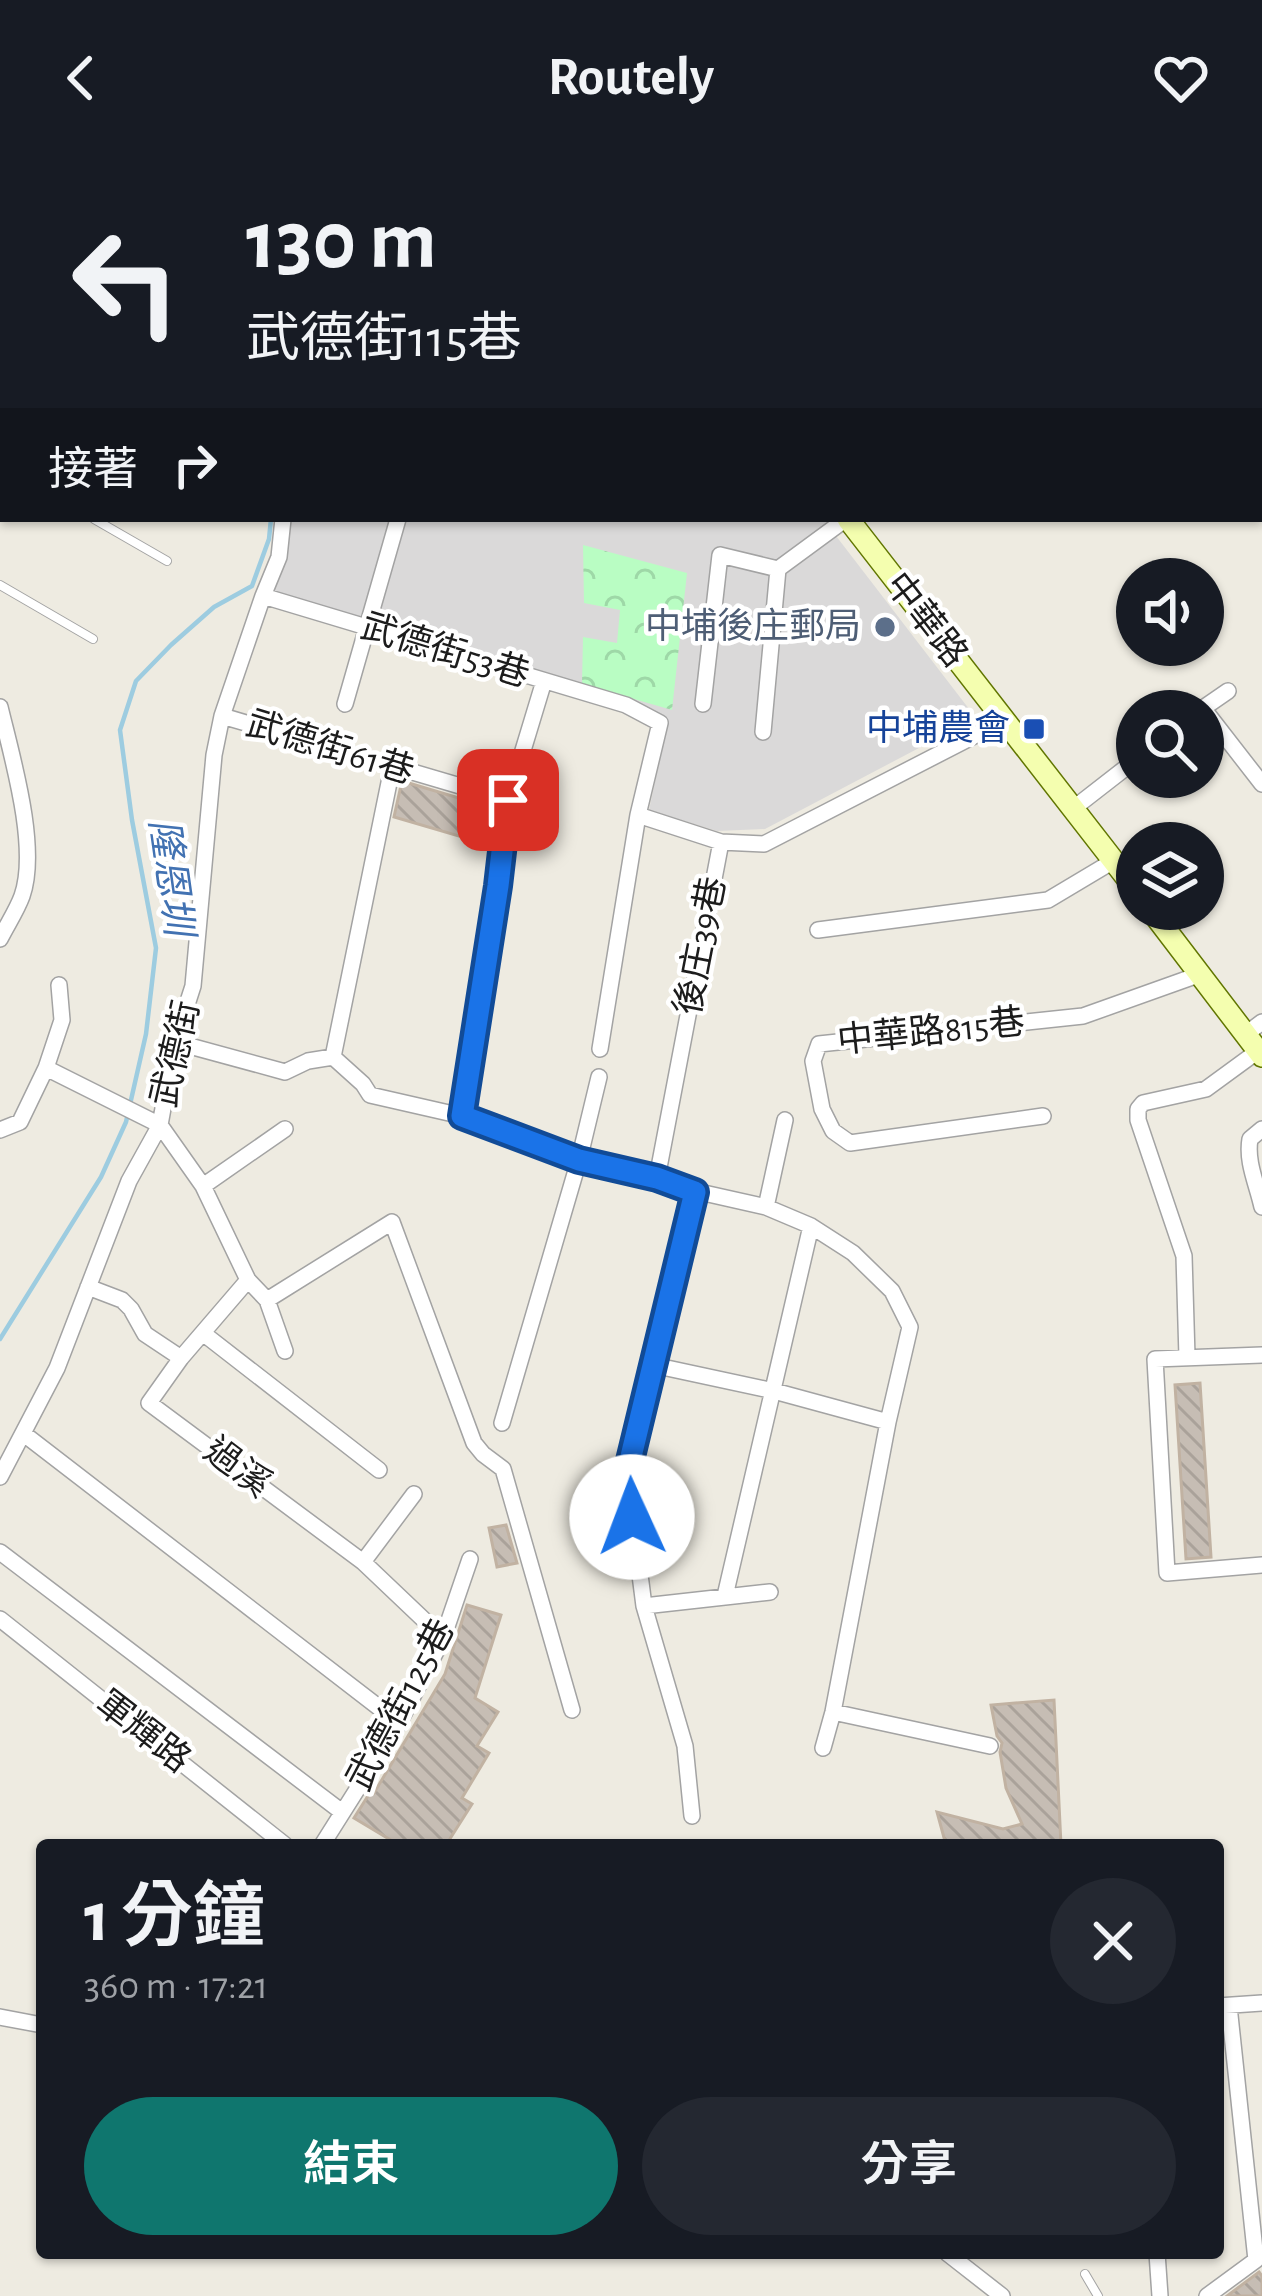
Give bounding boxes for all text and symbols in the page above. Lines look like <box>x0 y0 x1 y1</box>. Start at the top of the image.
icon: back <box>48 45 114 111</box>
icon: heart <box>1148 45 1214 111</box>
text: Routely <box>548 51 714 105</box>
text: 130 m <box>246 200 437 284</box>
icon: left <box>48 204 204 360</box>
text: 武德街115巷 <box>246 313 522 367</box>
icon: right <box>162 432 228 498</box>
text: 接著 <box>48 448 138 493</box>
map controls <box>1116 558 1224 930</box>
button: sound <box>1116 558 1224 666</box>
street label: 中華路 <box>879 565 975 674</box>
street label: 武德街53巷 <box>357 606 534 694</box>
place label: 中埔後庄郵局 <box>645 607 861 645</box>
marker: 中埔後庄郵局 <box>872 614 898 640</box>
button: search <box>1116 690 1224 798</box>
street label: 武德街61巷 <box>242 704 419 791</box>
place label: 中埔農會 <box>866 709 1010 747</box>
marker: 中埔農會 <box>1021 716 1047 742</box>
pin <box>457 749 559 851</box>
icon: arrive <box>475 767 541 833</box>
water label: 隆恩圳 <box>143 816 200 943</box>
button: layers <box>1116 822 1224 930</box>
street label: 後庄39巷 <box>668 874 732 1018</box>
street label: 武德街 <box>144 997 206 1111</box>
street label: 中華路815巷 <box>835 1002 1027 1060</box>
street label: 過溪 <box>197 1430 278 1504</box>
position arrow <box>569 1454 695 1580</box>
street label: 武德街125巷 <box>339 1613 461 1796</box>
street label: 軍輝路 <box>89 1683 198 1779</box>
button: close <box>1050 1878 1176 2004</box>
text: 1 分鐘 <box>84 1882 265 1954</box>
text: 360 m · 17:21 <box>84 1967 268 2006</box>
button: 結束 <box>84 2097 618 2235</box>
button: 分享 <box>642 2097 1176 2235</box>

